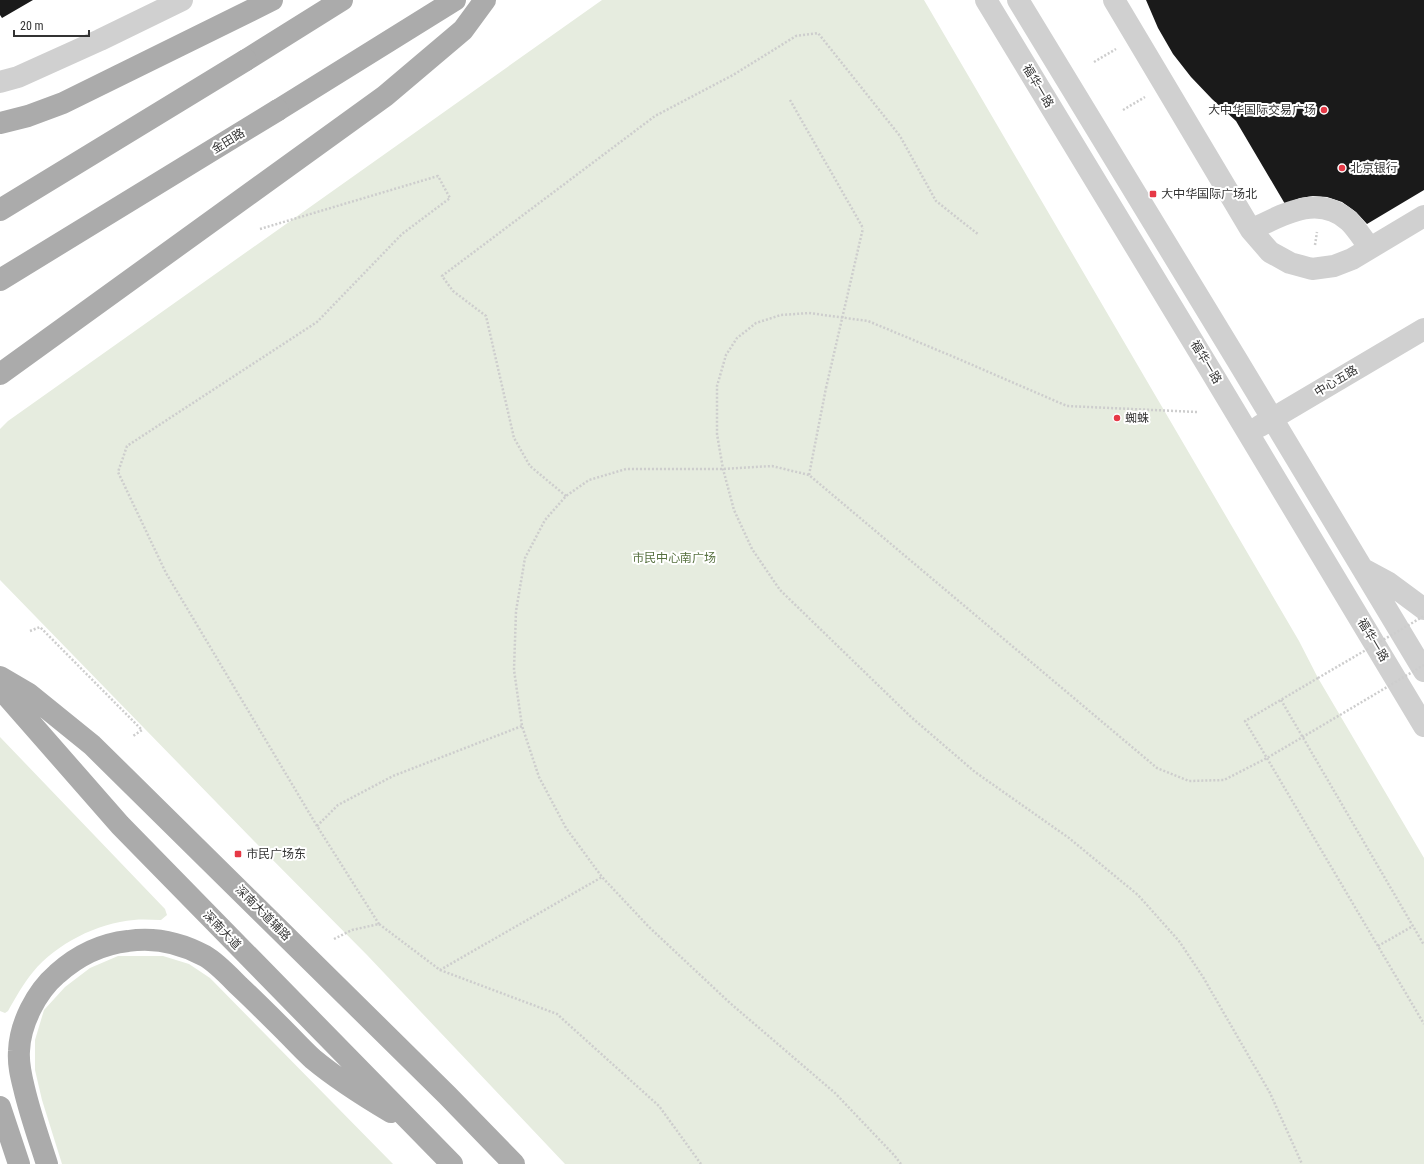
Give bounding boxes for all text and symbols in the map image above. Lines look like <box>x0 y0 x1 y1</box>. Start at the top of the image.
scale bar <box>14 12 89 38</box>
text: 20 m <box>20 19 44 33</box>
street label: 福华一路 <box>1020 62 1056 110</box>
place label: 大中华国际交易广场 <box>1208 103 1316 117</box>
marker: 大中华国际交易广场 <box>1319 105 1329 115</box>
street label: 金田路 <box>209 126 247 156</box>
place label: 北京银行 <box>1350 161 1398 175</box>
marker: 北京银行 <box>1337 163 1347 173</box>
place label: 大中华国际广场北 <box>1161 187 1257 201</box>
marker: 大中华国际广场北 <box>1148 189 1158 199</box>
street label: 福华一路 <box>1188 338 1224 386</box>
street label: 中心五路 <box>1312 363 1360 399</box>
place label: 蜘蛛 <box>1125 411 1149 425</box>
marker: 蜘蛛 <box>1112 413 1122 423</box>
park label: 市民中心南广场 <box>632 551 716 565</box>
street label: 福华一路 <box>1355 616 1391 664</box>
place label: 市民广场东 <box>246 847 306 861</box>
marker: 市民广场东 <box>233 849 243 859</box>
street label: 深南大道辅路 <box>233 883 293 943</box>
street label: 深南大道 <box>200 908 244 952</box>

